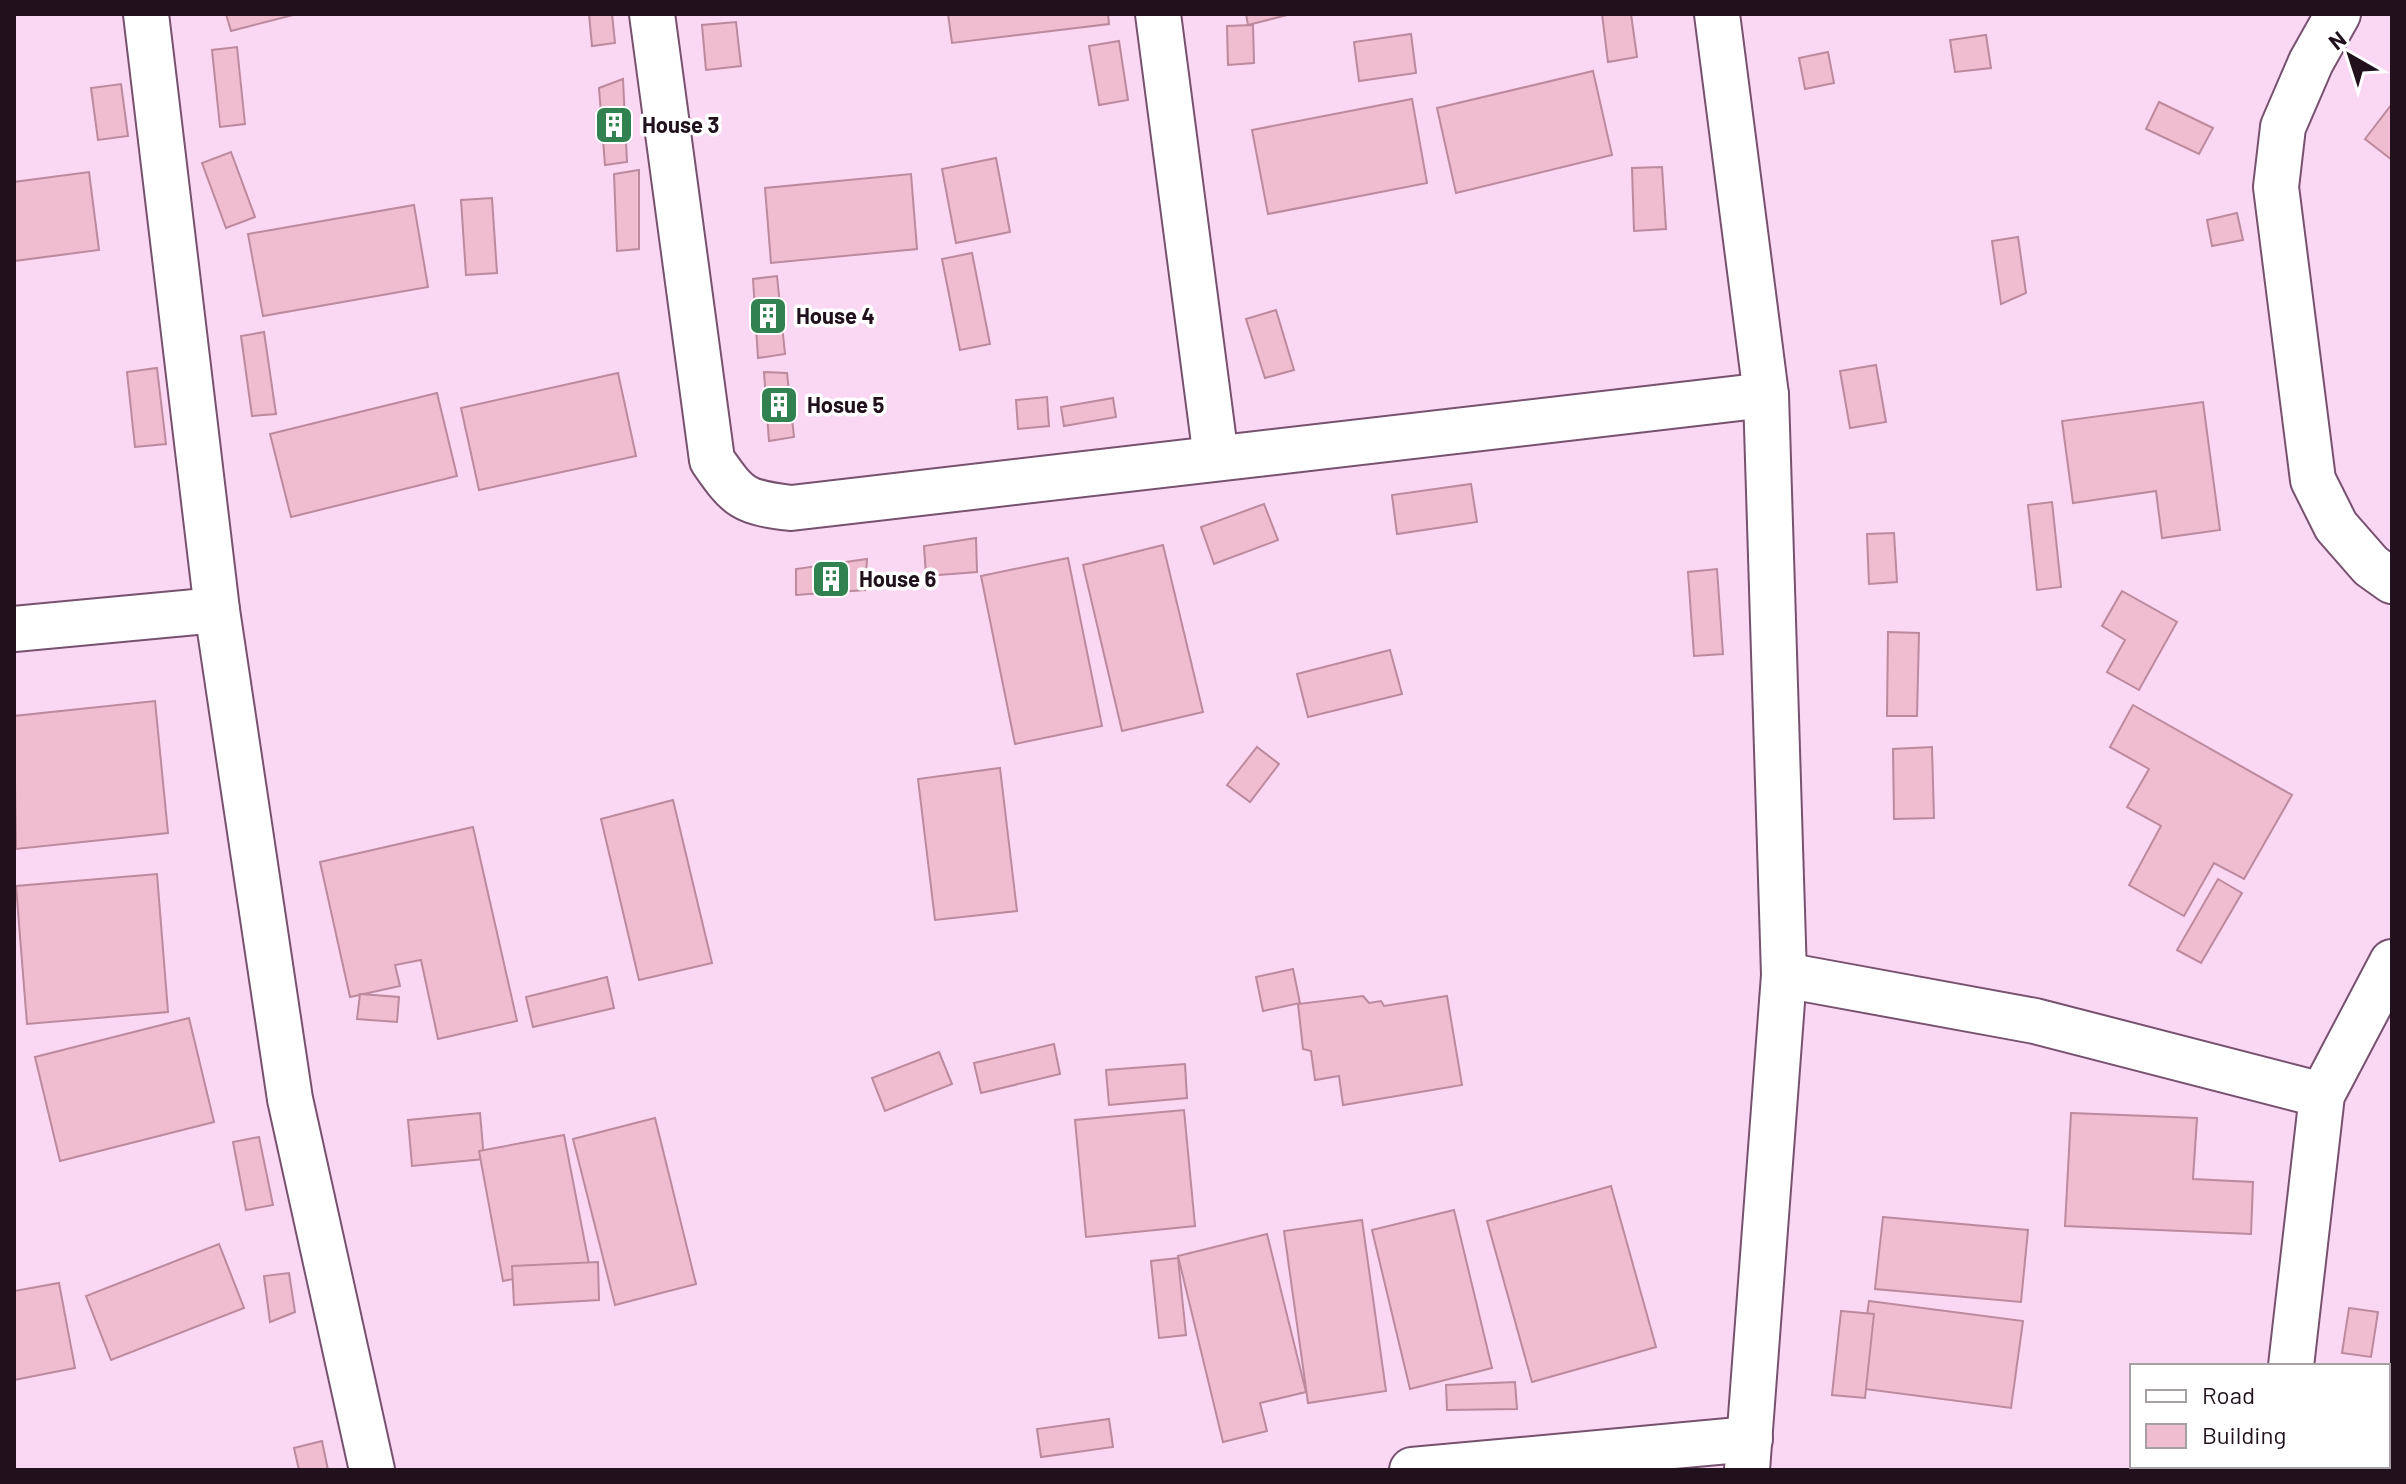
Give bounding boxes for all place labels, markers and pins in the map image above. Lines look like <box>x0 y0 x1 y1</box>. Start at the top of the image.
building icon: House 3 <box>593 104 635 146</box>
place label: House 3 <box>642 111 719 137</box>
building icon: House 4 <box>747 295 789 337</box>
place label: House 4 <box>796 302 875 328</box>
building icon: Hosue 5 <box>758 384 800 426</box>
place label: Hosue 5 <box>807 391 885 417</box>
building icon: House 6 <box>810 558 852 600</box>
place label: House 6 <box>859 565 937 591</box>

